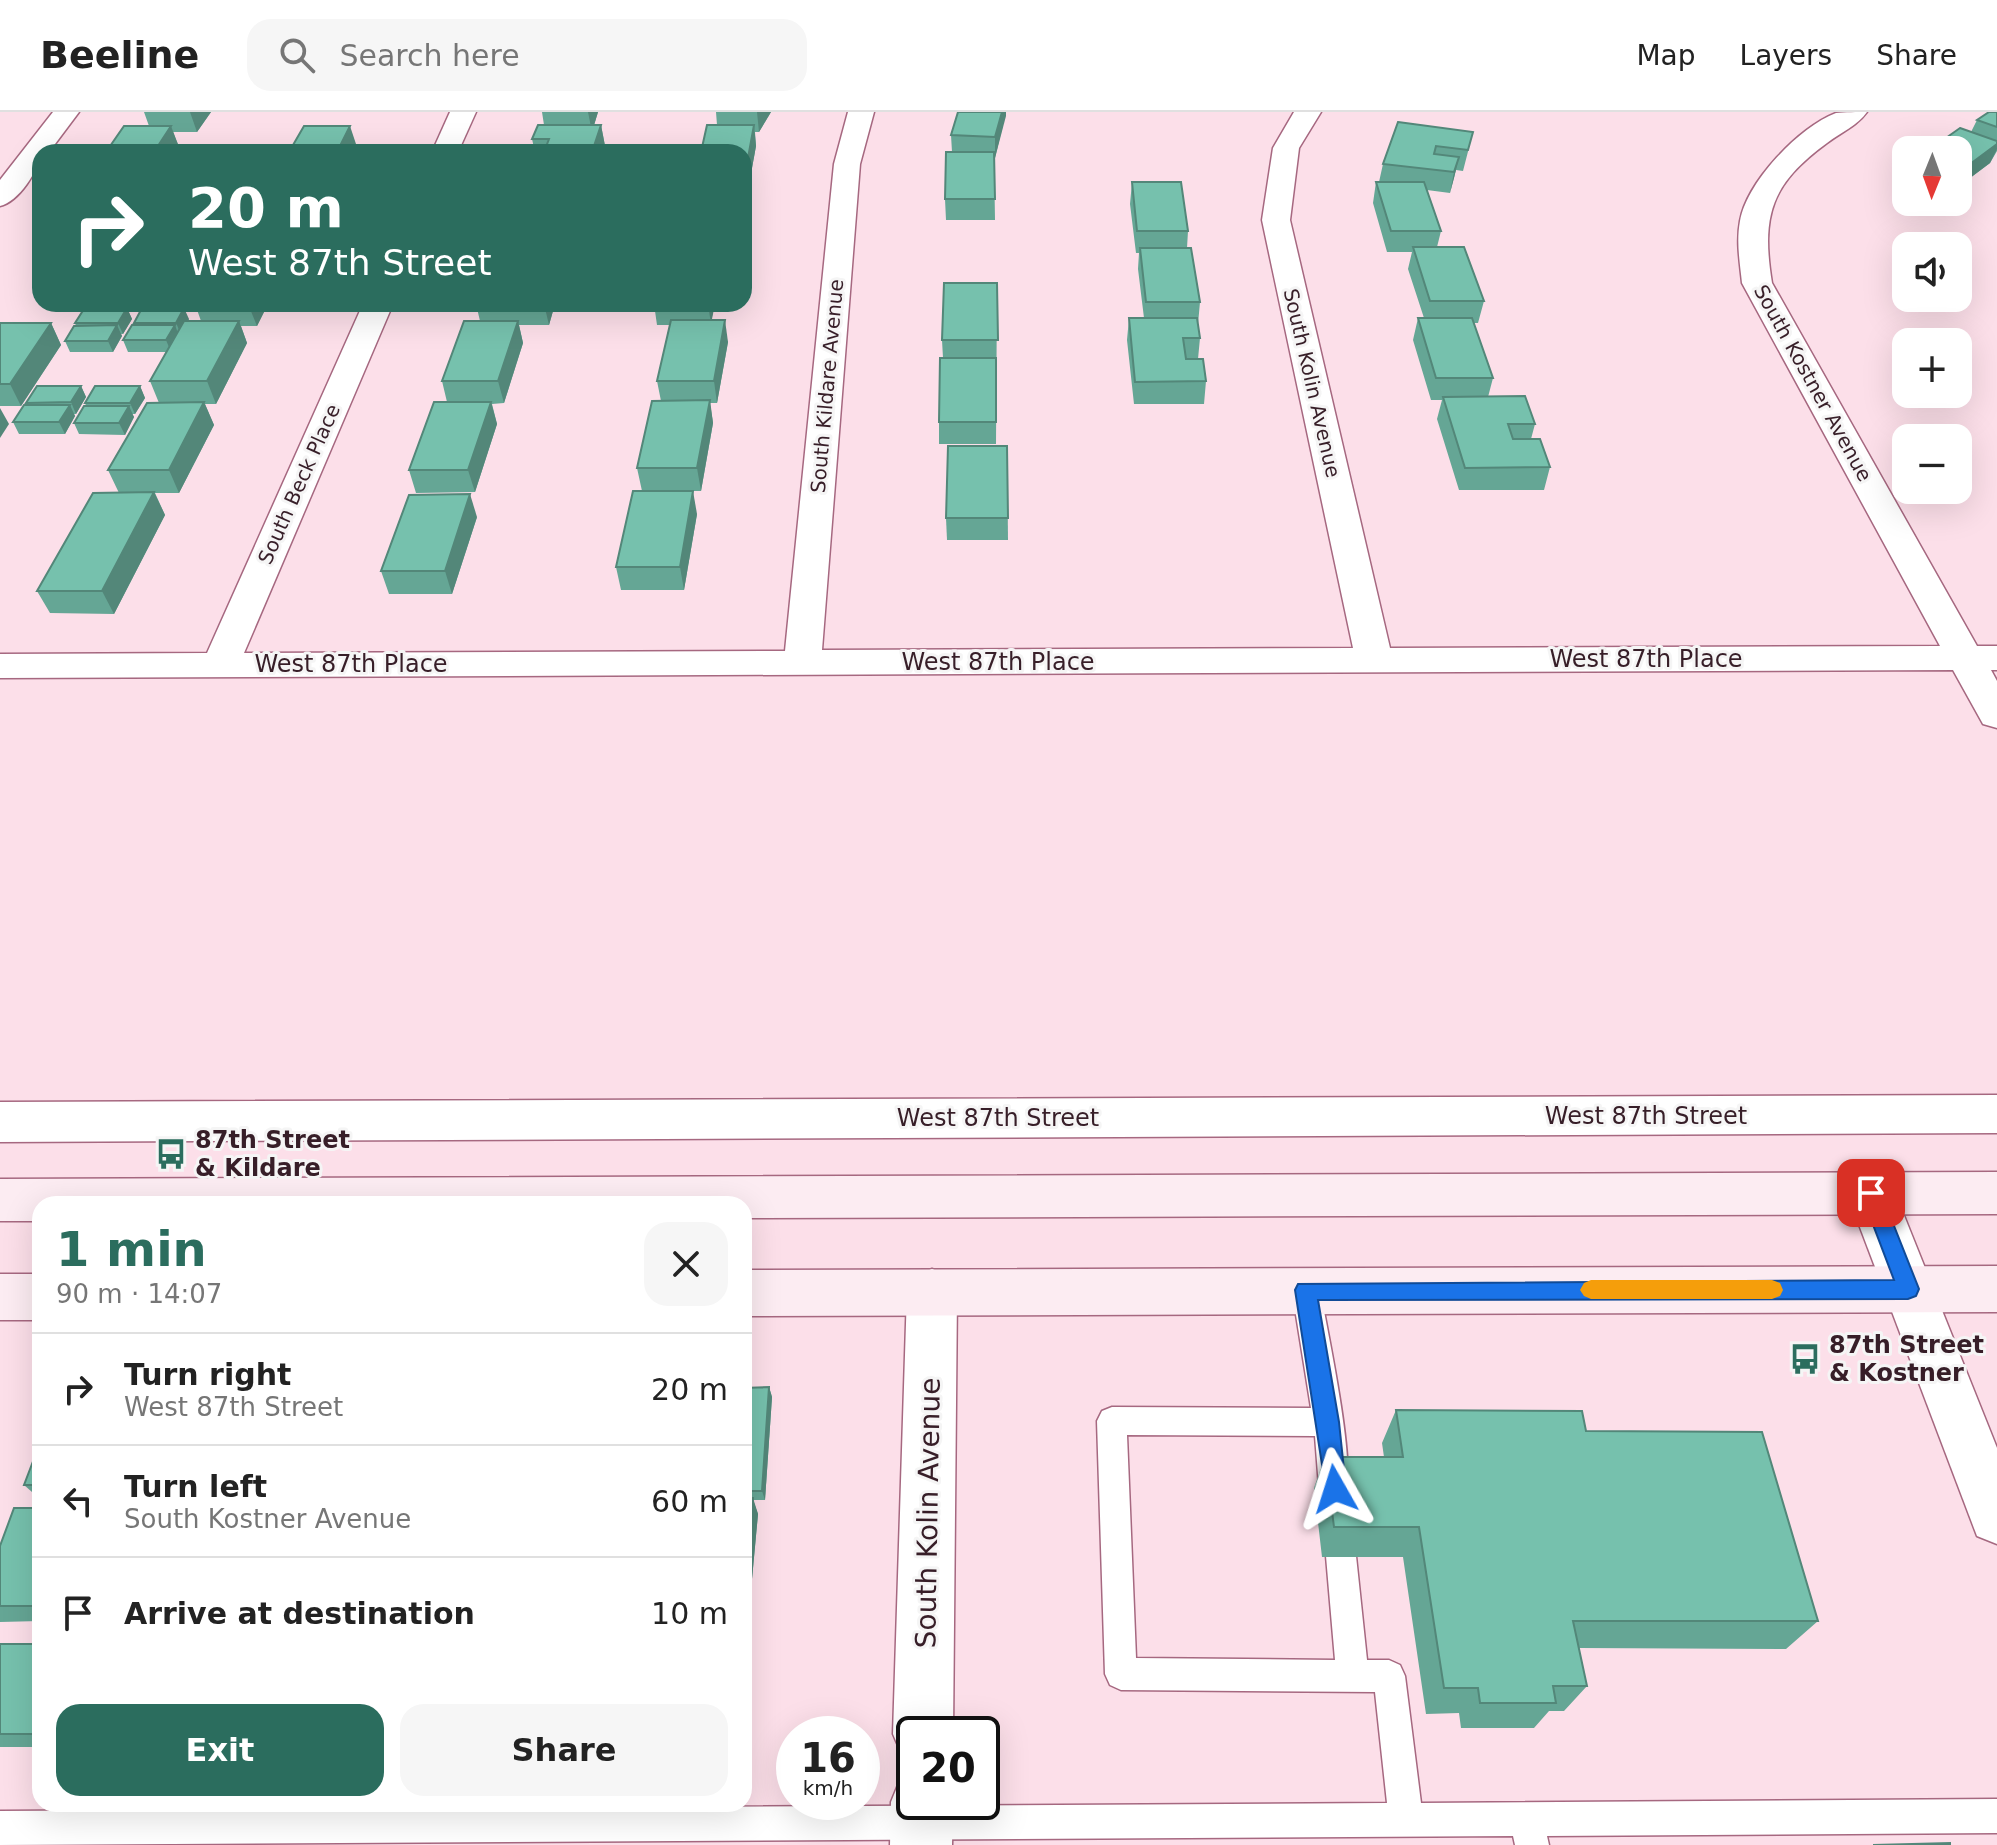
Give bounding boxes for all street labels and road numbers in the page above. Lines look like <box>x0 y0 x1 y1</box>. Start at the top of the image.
street label: South Kildare Avenue <box>806 278 848 494</box>
street label: South Kostner Avenue <box>1749 281 1877 485</box>
street label: South Kolin Avenue <box>1279 286 1345 480</box>
street label: South Beck Place <box>253 400 345 568</box>
street label: West 87th Place <box>1549 645 1743 673</box>
street label: West 87th Place <box>901 648 1095 676</box>
street label: West 87th Place <box>254 650 448 678</box>
street label: West 87th Street <box>1545 1102 1747 1130</box>
street label: West 87th Street <box>897 1104 1099 1132</box>
street label: South Kolin Avenue <box>909 1377 947 1649</box>

